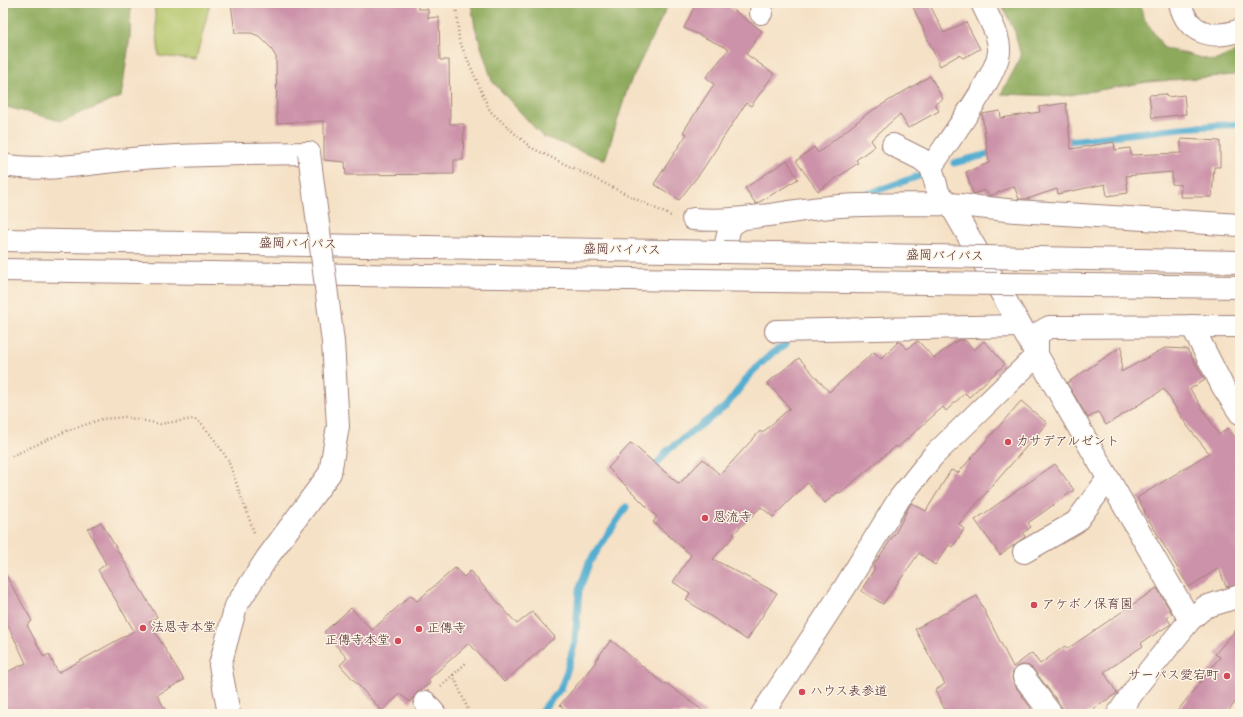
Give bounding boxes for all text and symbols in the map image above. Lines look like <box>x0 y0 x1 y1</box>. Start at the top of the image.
street label: 盛岡バイパス <box>259 236 337 253</box>
street label: 盛岡バイパス <box>583 242 661 259</box>
street label: 盛岡バイパス <box>906 248 984 265</box>
place label: カサデアルゼント <box>1016 435 1119 450</box>
marker: カサデアルゼント <box>1003 437 1013 447</box>
place label: 恩流寺 <box>713 510 752 526</box>
marker: 恩流寺 <box>700 513 710 523</box>
place label: アケボノ保育園 <box>1042 597 1133 613</box>
marker: アケボノ保育園 <box>1029 600 1039 610</box>
place label: 法恩寺本堂 <box>151 620 216 636</box>
place label: 正傳寺 <box>427 622 466 637</box>
marker: 法恩寺本堂 <box>138 623 148 633</box>
marker: 正傳寺 <box>414 624 424 634</box>
place label: 正傳寺本堂 <box>325 634 390 649</box>
marker: 正傳寺本堂 <box>393 636 403 646</box>
place label: サーパス愛宕町 <box>1128 669 1219 684</box>
marker: サーパス愛宕町 <box>1222 671 1232 681</box>
place label: ハウス表参道 <box>810 685 887 700</box>
marker: ハウス表参道 <box>797 687 807 697</box>

